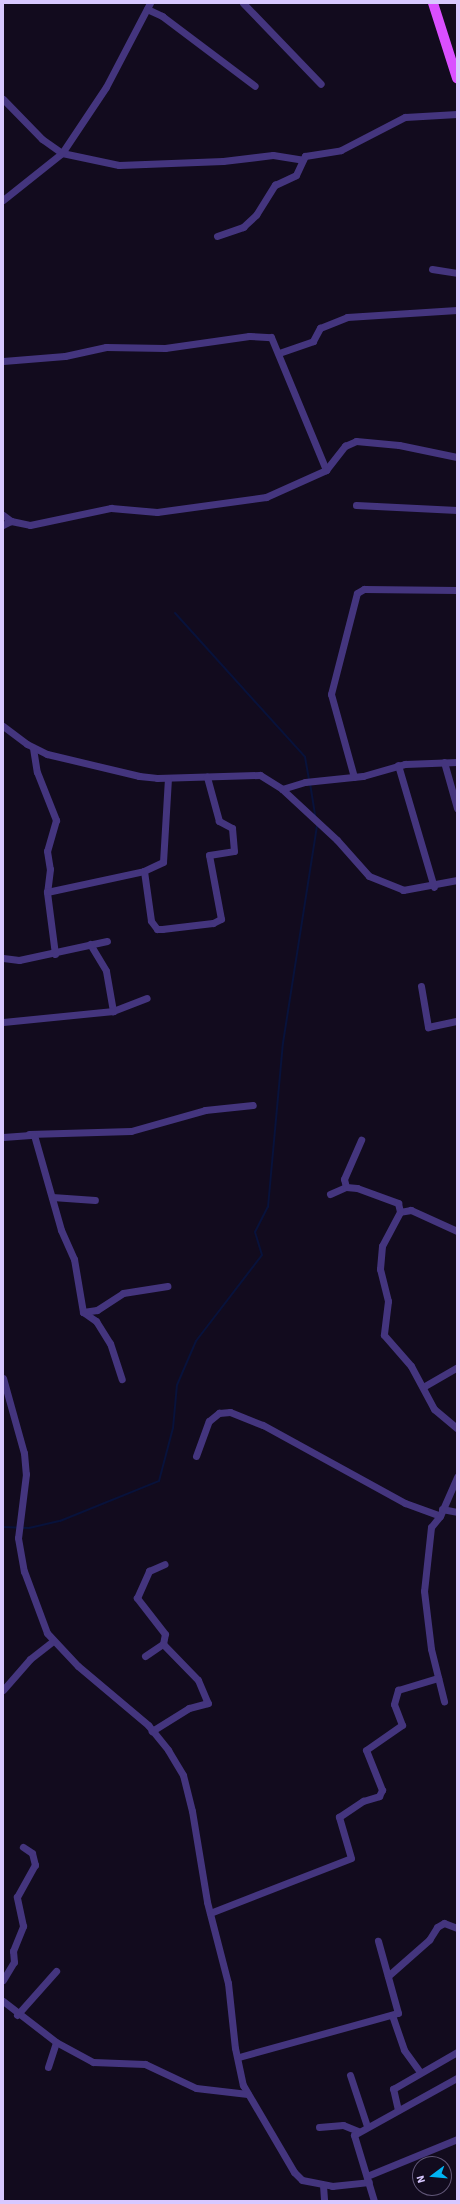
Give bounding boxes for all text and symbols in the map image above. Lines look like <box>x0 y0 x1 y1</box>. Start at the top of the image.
north arrow <box>412 2156 452 2196</box>
text: N <box>413 2174 429 2185</box>

